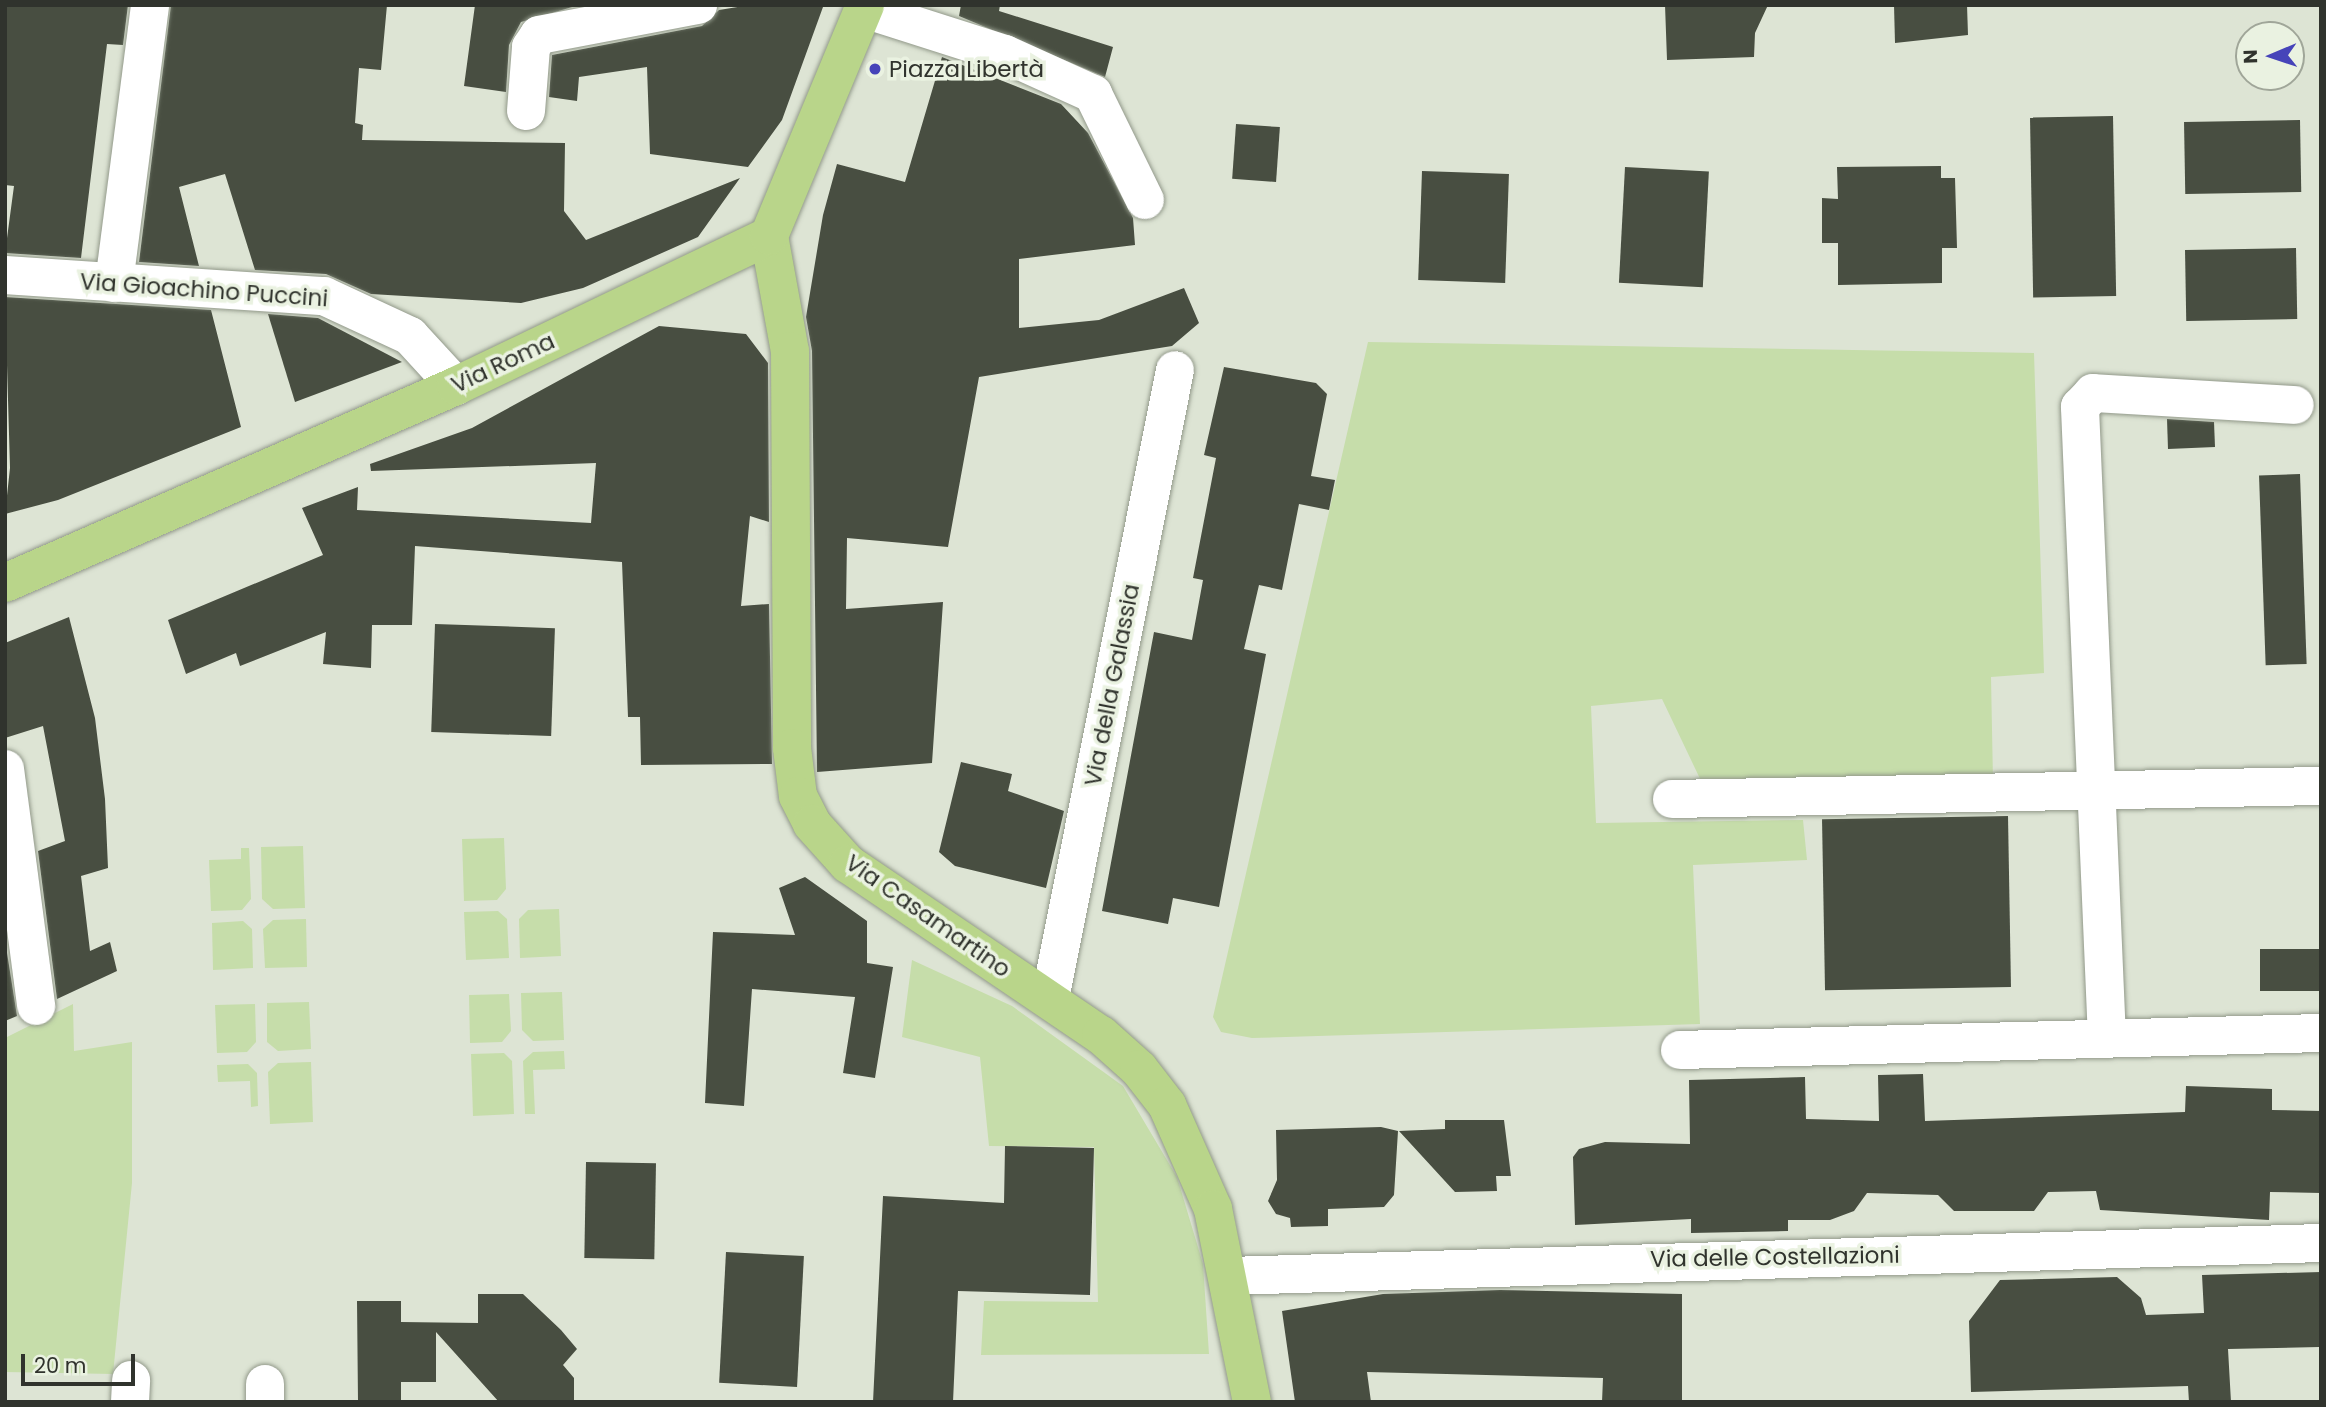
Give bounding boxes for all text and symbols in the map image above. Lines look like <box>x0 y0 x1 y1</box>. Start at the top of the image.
north arrow <box>2235 21 2305 91</box>
text: N <box>2237 49 2264 64</box>
place label: Piazza Libertà <box>889 55 1044 83</box>
marker: Piazza Libertà <box>867 61 883 77</box>
street label: Via Gioachino Puccini <box>79 268 329 312</box>
street label: Via Roma <box>447 327 559 399</box>
street label: Via della Galassia <box>1079 581 1145 789</box>
street label: Via Casamartino <box>840 849 1016 983</box>
street label: Via delle Costellazioni <box>1650 1241 1900 1273</box>
scale bar <box>24 1340 138 1384</box>
text: 20 m <box>34 1351 87 1380</box>

